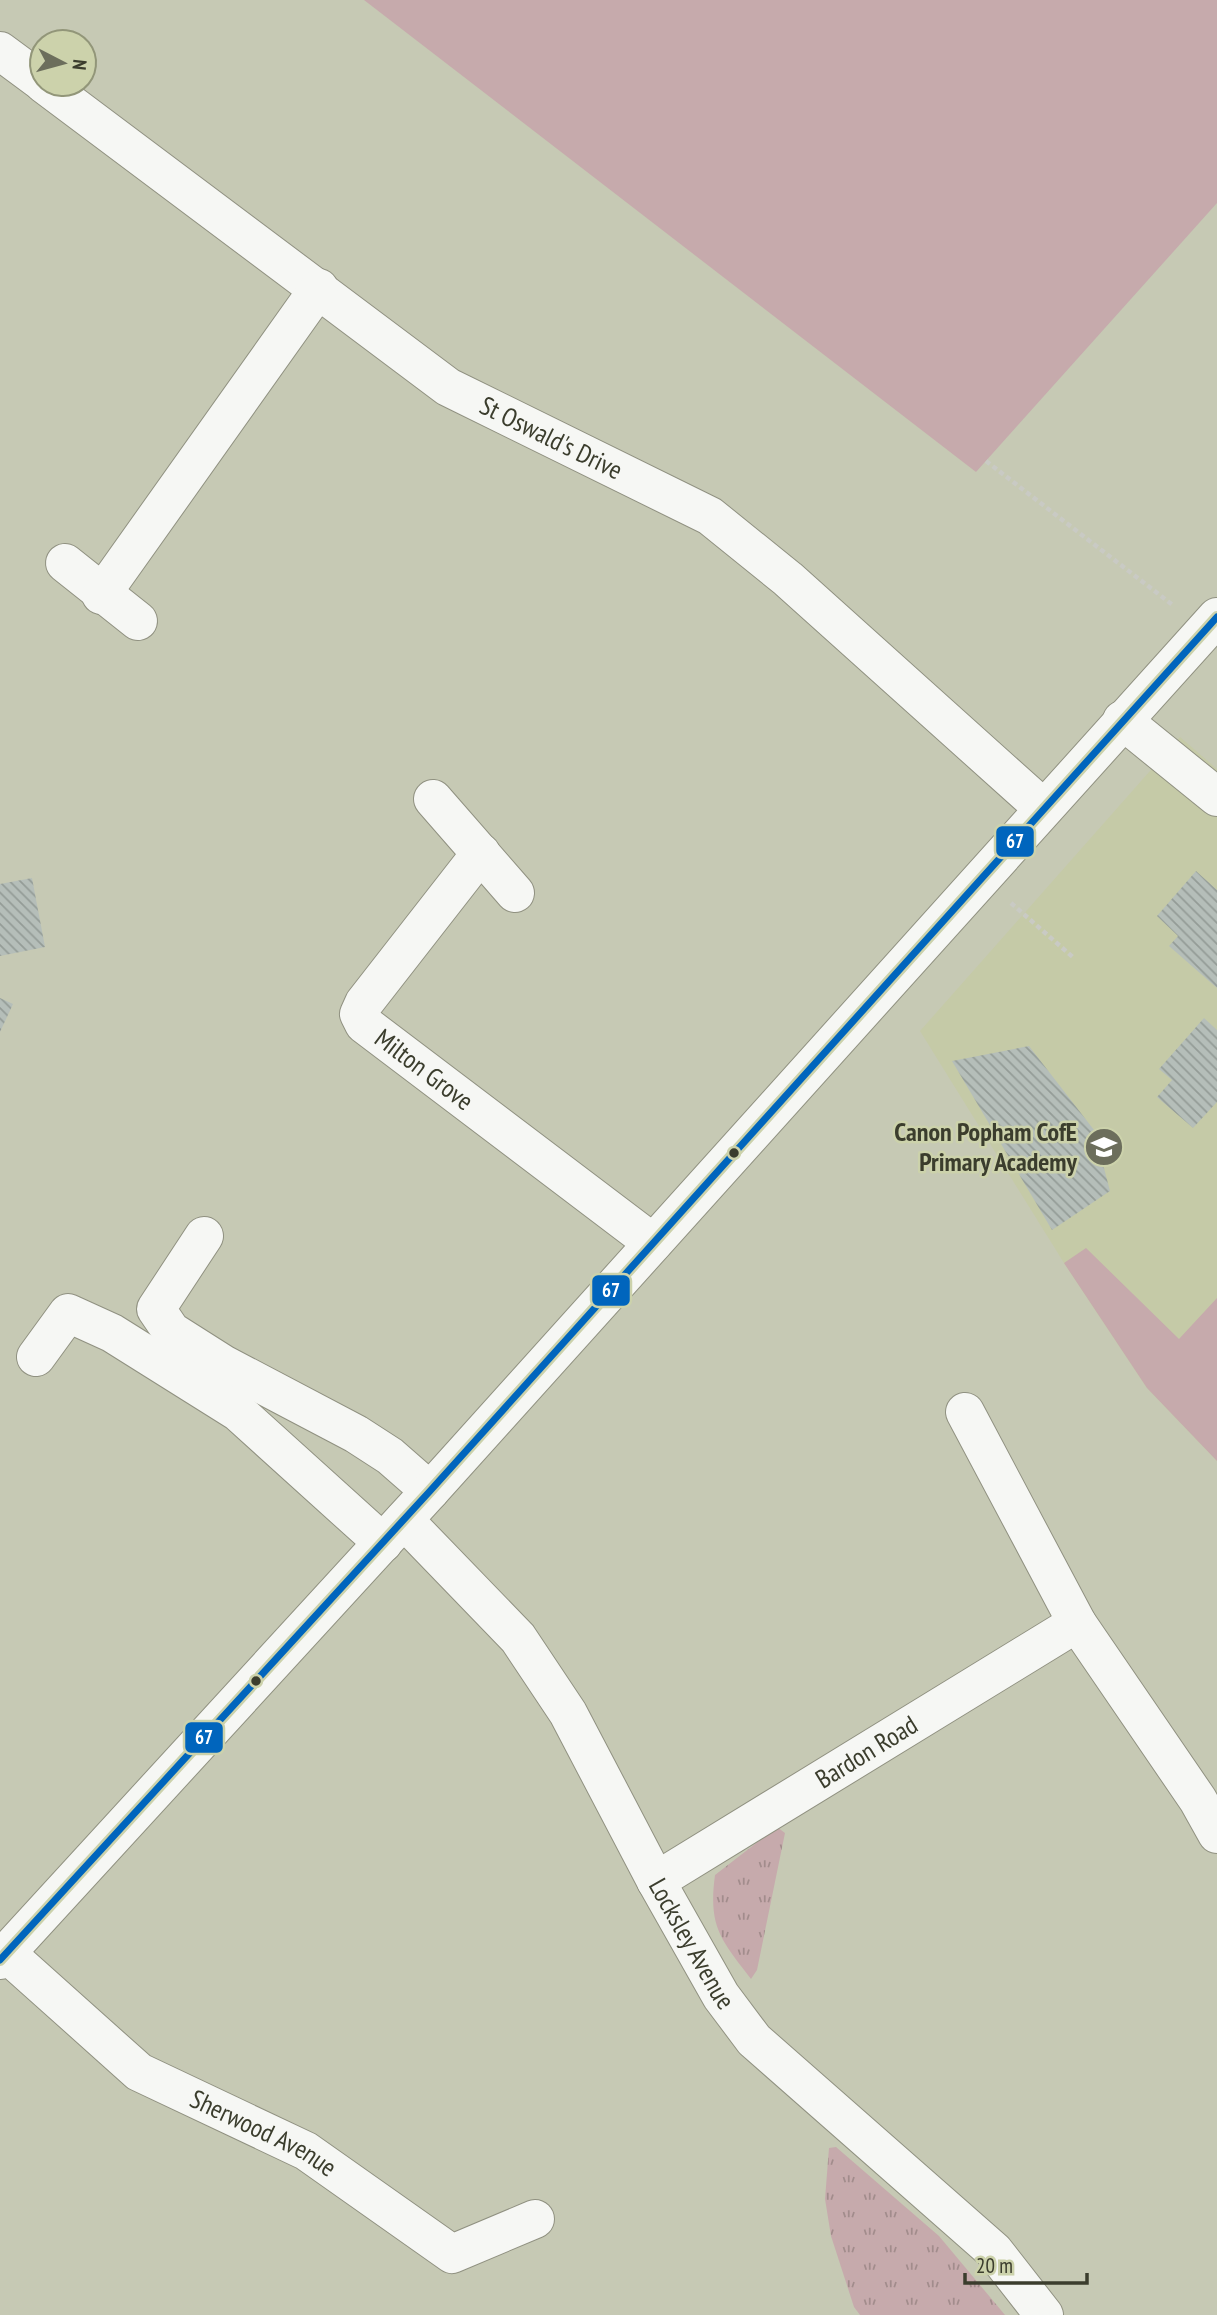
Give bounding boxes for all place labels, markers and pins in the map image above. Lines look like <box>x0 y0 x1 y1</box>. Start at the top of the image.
place label: Canon Popham CofE Primary Academy <box>894 1115 1078 1178</box>
school or university icon: Canon Popham CofE Primary Academy <box>1083 1126 1125 1168</box>
unlabelled marker <box>727 1146 741 1160</box>
unlabelled marker <box>249 1674 263 1688</box>

